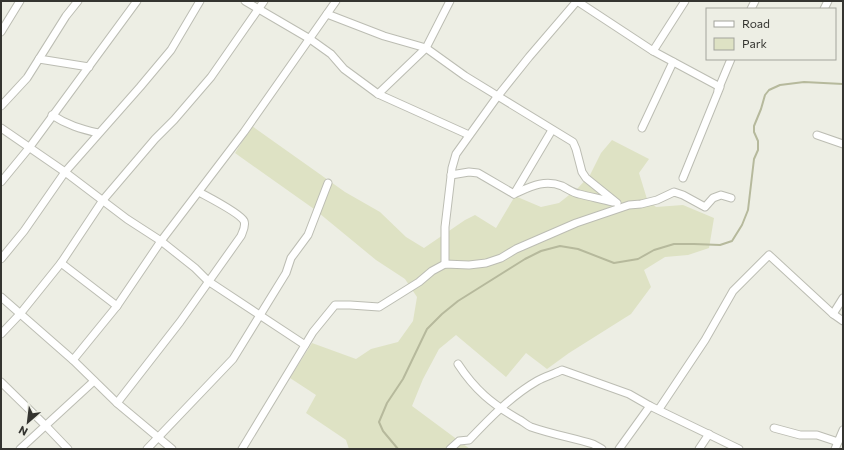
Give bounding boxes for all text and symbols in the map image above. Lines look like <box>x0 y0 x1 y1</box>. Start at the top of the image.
legend <box>706 8 836 60</box>
text: Road <box>742 16 770 30</box>
text: Park <box>742 36 768 50</box>
north arrow <box>8 402 48 442</box>
text: N <box>16 424 30 439</box>

